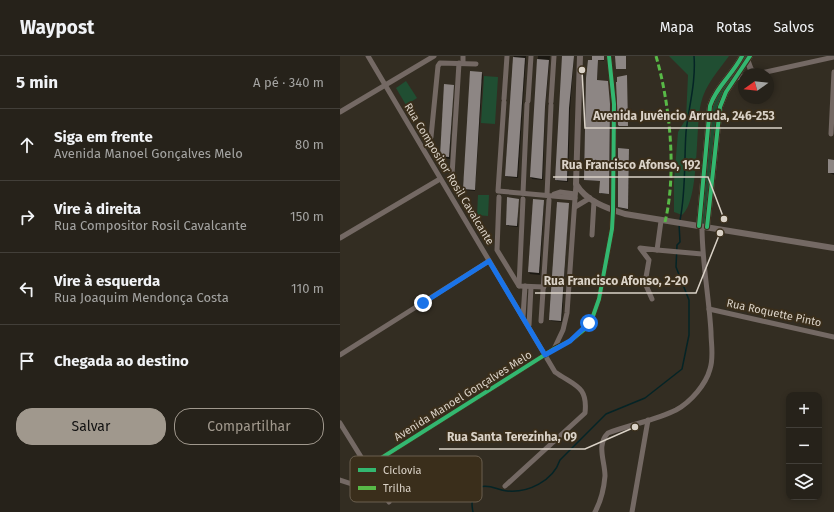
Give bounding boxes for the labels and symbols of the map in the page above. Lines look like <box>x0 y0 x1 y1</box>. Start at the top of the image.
north arrow <box>738 68 774 104</box>
street label: Rua Compositor Rosil Cavalcante <box>401 101 497 247</box>
callout: Avenida Juvêncio Arruda, 246-253 <box>585 104 782 128</box>
text: Avenida Juvêncio Arruda, 246-253 <box>592 109 775 123</box>
callout: Rua Francisco Afonso, 192 <box>553 153 708 177</box>
text: Rua Francisco Afonso, 192 <box>561 158 701 172</box>
callout: Rua Francisco Afonso, 2-20 <box>535 269 696 293</box>
text: Rua Francisco Afonso, 2-20 <box>544 274 688 288</box>
route end <box>414 294 432 312</box>
street label: Rua Roquette Pinto <box>725 297 823 329</box>
route start <box>580 314 598 332</box>
street label: Avenida Manoel Gonçalves Melo <box>392 348 534 444</box>
callout: Rua Santa Terezinha, 09 <box>439 425 585 449</box>
text: Rua Santa Terezinha, 09 <box>447 430 577 444</box>
legend <box>350 456 482 502</box>
text: Ciclovia <box>383 464 422 477</box>
text: Trilha <box>383 482 411 495</box>

